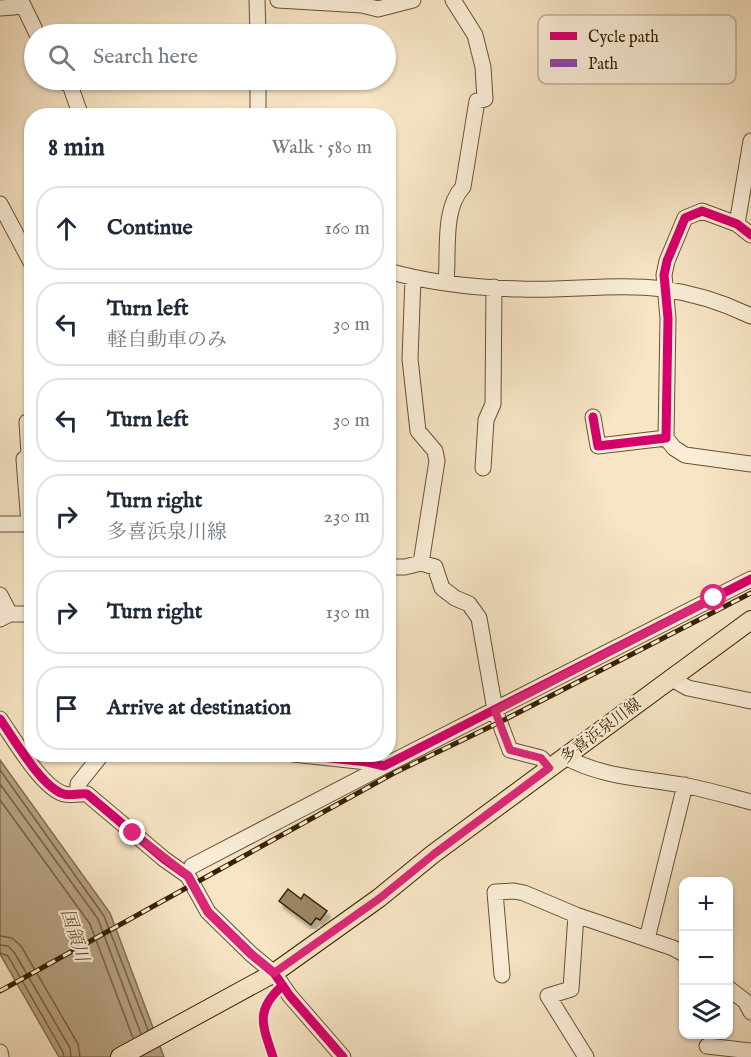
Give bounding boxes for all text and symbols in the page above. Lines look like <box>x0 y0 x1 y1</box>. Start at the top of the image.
legend <box>538 15 736 84</box>
search box <box>24 24 396 90</box>
text: Cycle path <box>588 28 659 48</box>
icon: search <box>45 41 78 74</box>
text: Search here <box>93 43 198 71</box>
text: Path <box>588 55 619 75</box>
text: 8 min <box>48 131 105 164</box>
text: Walk · 580 m <box>271 135 372 160</box>
icon: ahead <box>50 212 83 245</box>
text: Continue <box>107 214 193 242</box>
text: 160 m <box>324 216 370 241</box>
text: Turn left <box>107 295 189 323</box>
icon: left <box>50 308 83 341</box>
text: 30 m <box>333 312 370 337</box>
text: 軽自動車のみ <box>107 328 227 353</box>
icon: left <box>50 404 83 437</box>
text: Turn left <box>107 406 189 434</box>
text: 30 m <box>333 408 370 433</box>
text: Turn right <box>107 487 202 515</box>
icon: right <box>50 500 83 533</box>
text: 230 m <box>324 504 370 529</box>
text: 多喜浜泉川線 <box>107 520 227 545</box>
route start <box>700 584 726 610</box>
icon: right <box>50 596 83 629</box>
text: Turn right <box>107 598 202 626</box>
text: 130 m <box>325 600 370 625</box>
icon: arrive <box>50 692 83 725</box>
text: Arrive at destination <box>107 694 291 722</box>
street label: 多喜浜泉川線 <box>557 695 646 768</box>
route end <box>119 819 145 845</box>
map controls <box>679 877 733 1039</box>
button: + <box>679 877 733 931</box>
water label: 国領川 <box>55 906 93 967</box>
button: − <box>679 931 733 985</box>
button: layers <box>679 985 733 1039</box>

